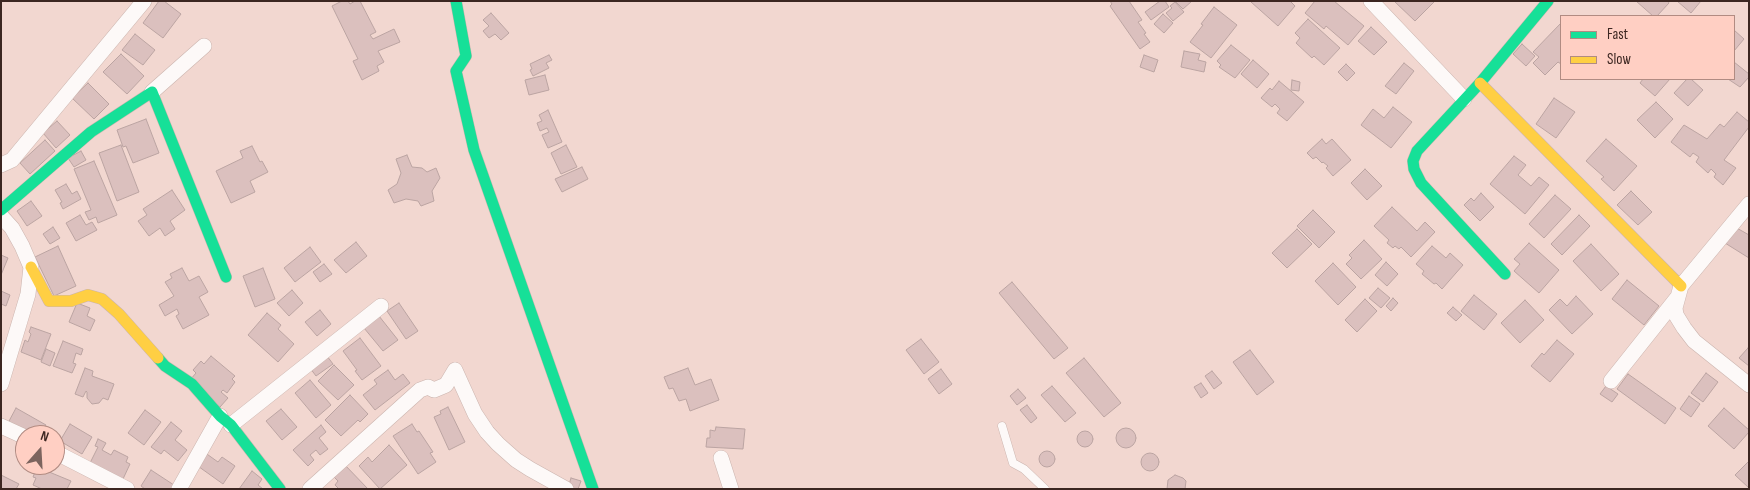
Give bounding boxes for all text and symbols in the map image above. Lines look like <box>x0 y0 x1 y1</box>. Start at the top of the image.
legend <box>1560 15 1735 80</box>
text: Fast <box>1607 25 1628 44</box>
text: Slow <box>1607 50 1631 69</box>
north arrow <box>15 425 65 475</box>
text: N <box>38 427 51 446</box>

